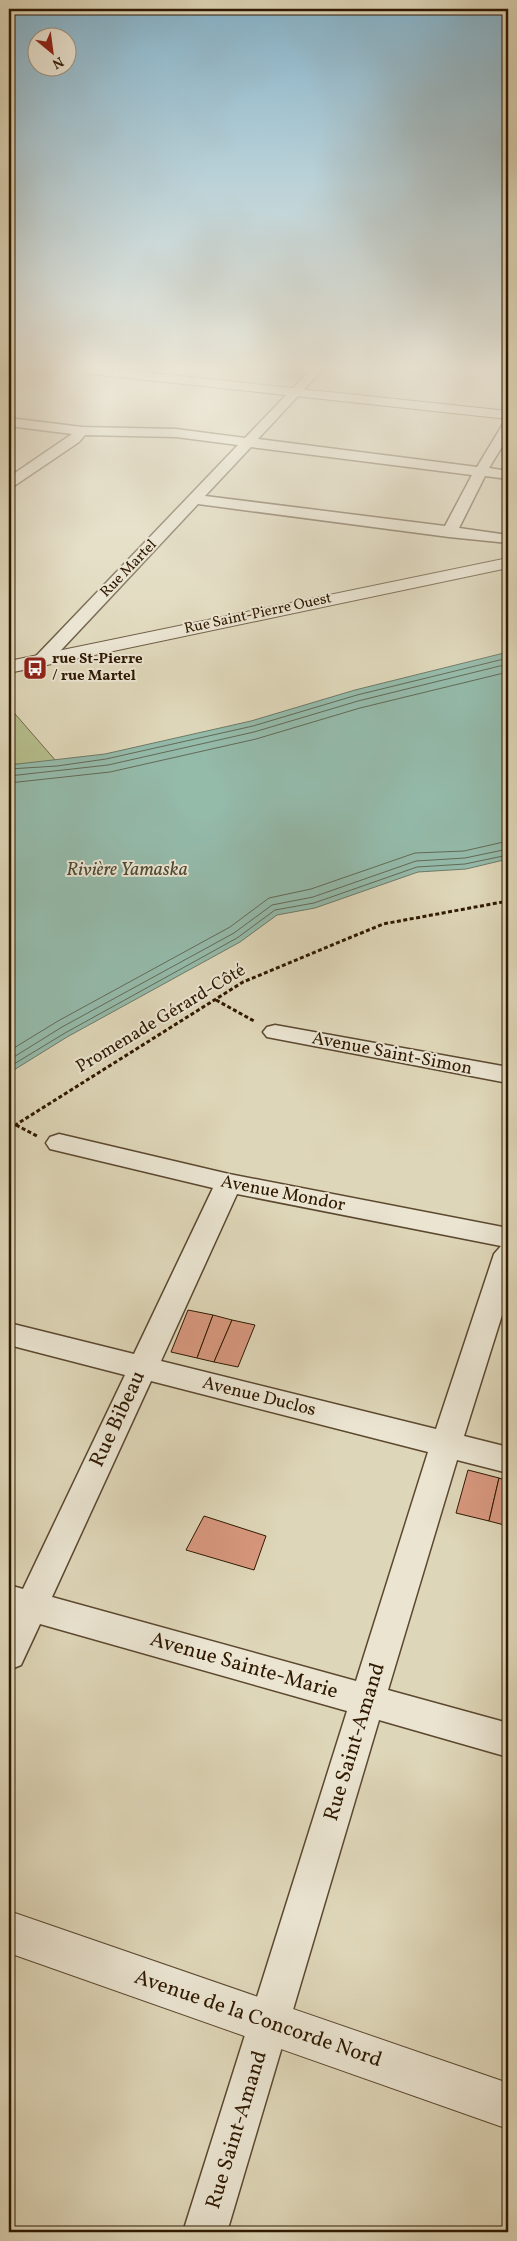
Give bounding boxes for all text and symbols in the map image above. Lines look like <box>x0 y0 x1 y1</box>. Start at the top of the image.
north arrow <box>28 28 78 78</box>
text: N <box>49 51 67 73</box>
street label: Rue Martel <box>96 535 162 603</box>
street label: Rue Saint-Pierre Ouest <box>182 588 334 640</box>
place label: rue St-Pierre / rue Martel <box>52 649 143 687</box>
bus stop icon: rue St-Pierre / rue Martel <box>22 655 48 681</box>
water label: Rivière Yamaska <box>66 857 188 883</box>
street label: Promenade Gérard-Côté <box>71 958 251 1080</box>
street label: Avenue Saint-Simon <box>310 1026 474 1082</box>
street label: Avenue Mondor <box>219 1170 348 1218</box>
street label: Rue Bibeau <box>83 1366 153 1472</box>
street label: Avenue Duclos <box>200 1371 318 1423</box>
street label: Avenue Sainte-Marie <box>147 1625 341 1707</box>
street label: Rue Saint-Amand <box>317 1659 393 1825</box>
street label: Avenue de la Concorde Nord <box>130 1963 386 2075</box>
street label: Rue Saint-Amand <box>199 2047 275 2213</box>

